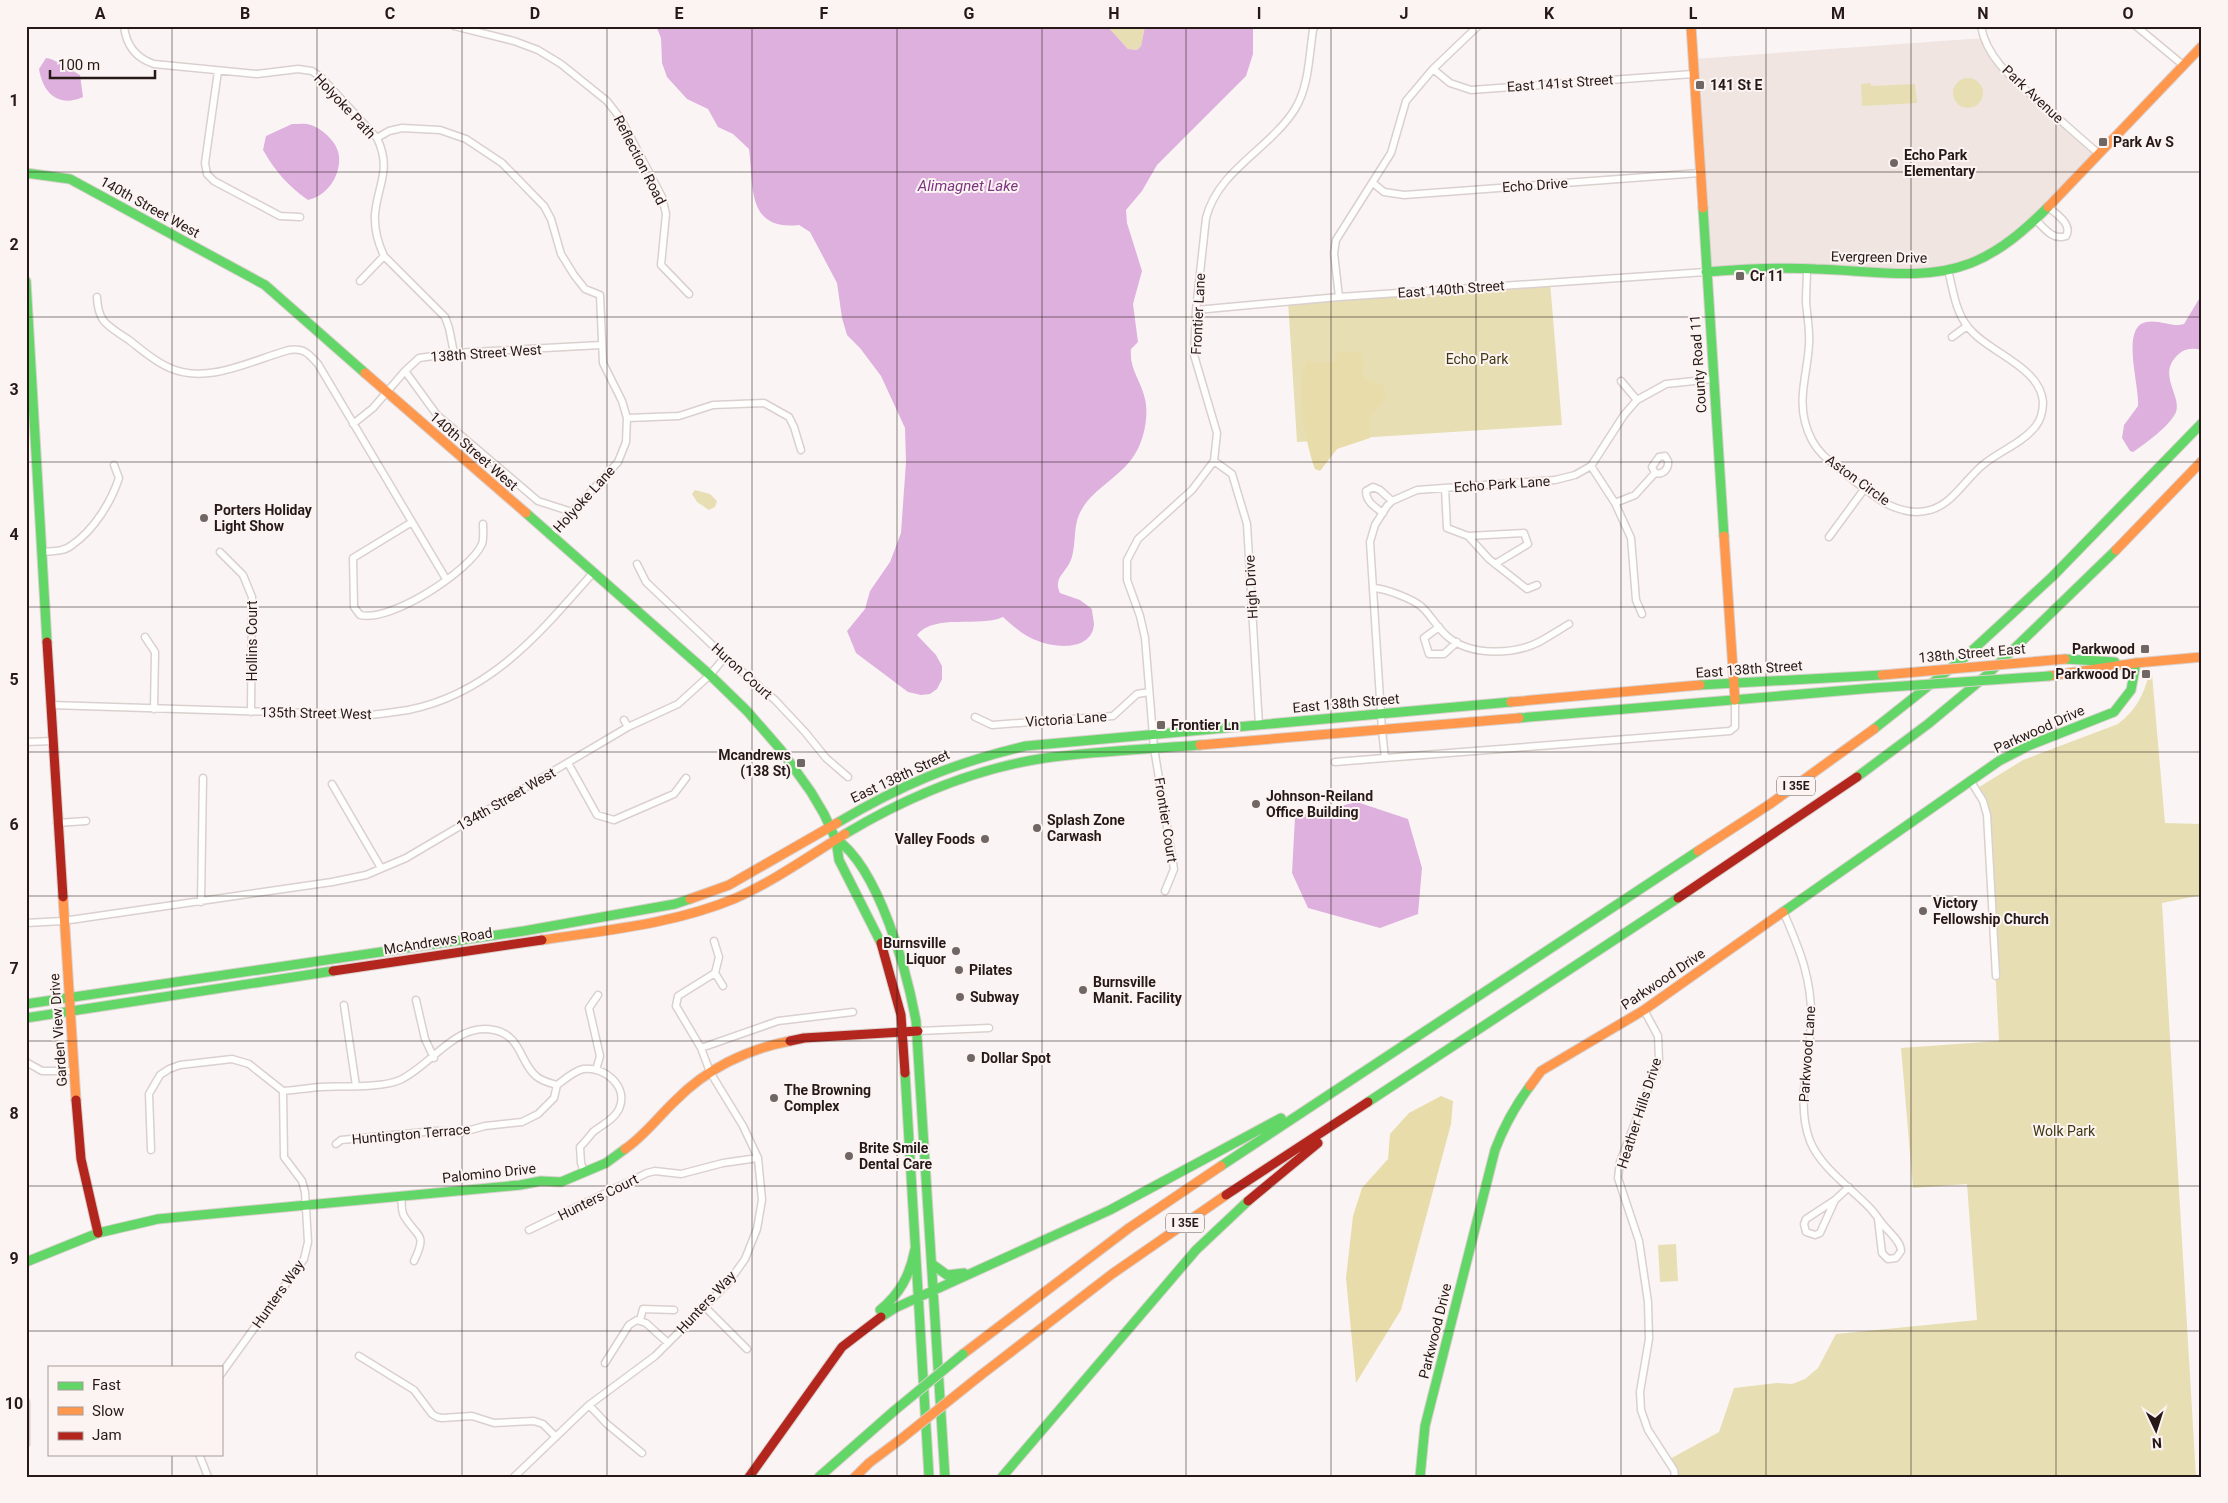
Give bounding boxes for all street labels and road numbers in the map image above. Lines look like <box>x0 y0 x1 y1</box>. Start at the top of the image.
street label: Park Avenue <box>1999 62 2067 126</box>
street label: Holyoke Path <box>311 70 379 142</box>
street label: East 141st Street <box>1506 71 1614 95</box>
street label: Reflection Road <box>611 113 669 207</box>
street label: 140th Street West <box>97 173 203 241</box>
street label: Echo Drive <box>1502 175 1568 195</box>
street label: Evergreen Drive <box>1831 248 1927 266</box>
street label: Frontier Lane <box>1188 273 1208 355</box>
street label: East 140th Street <box>1397 277 1505 301</box>
street label: County Road 11 <box>1687 314 1709 414</box>
street label: 138th Street West <box>430 341 542 365</box>
street label: 140th Street West <box>427 408 522 494</box>
street label: Aston Circle <box>1823 451 1893 509</box>
street label: Holyoke Lane <box>550 462 618 536</box>
street label: Echo Park Lane <box>1453 473 1551 495</box>
street label: High Drive <box>1241 555 1261 619</box>
street label: Hollins Court <box>244 600 260 682</box>
street label: Huron Court <box>708 640 776 703</box>
street label: 138th Street East <box>1918 640 2026 666</box>
street label: East 138th Street <box>1695 657 1803 681</box>
street label: East 138th Street <box>1292 690 1400 716</box>
street label: Parkwood Drive <box>1991 702 2087 756</box>
street label: 135th Street West <box>260 704 372 722</box>
street label: Victoria Lane <box>1025 708 1107 730</box>
street label: East 138th Street <box>848 746 952 806</box>
street label: 134th Street West <box>454 764 559 834</box>
street label: Frontier Court <box>1151 776 1181 864</box>
road number: I 35E <box>1777 776 1815 796</box>
street label: McAndrews Road <box>383 925 493 957</box>
street label: Parkwood Drive <box>1618 945 1708 1013</box>
street label: Garden View Drive <box>46 973 70 1087</box>
street label: Parkwood Lane <box>1796 1005 1818 1103</box>
street label: Heather Hills Drive <box>1614 1056 1664 1170</box>
street label: Huntington Terrace <box>351 1121 471 1147</box>
street label: Palomino Drive <box>441 1160 537 1186</box>
street label: Hunters Court <box>555 1170 641 1223</box>
road number: I 35E <box>1166 1214 1204 1232</box>
street label: Hunters Way <box>249 1257 307 1331</box>
street label: Hunters Way <box>673 1267 739 1336</box>
street label: Parkwood Drive <box>1415 1282 1455 1380</box>

